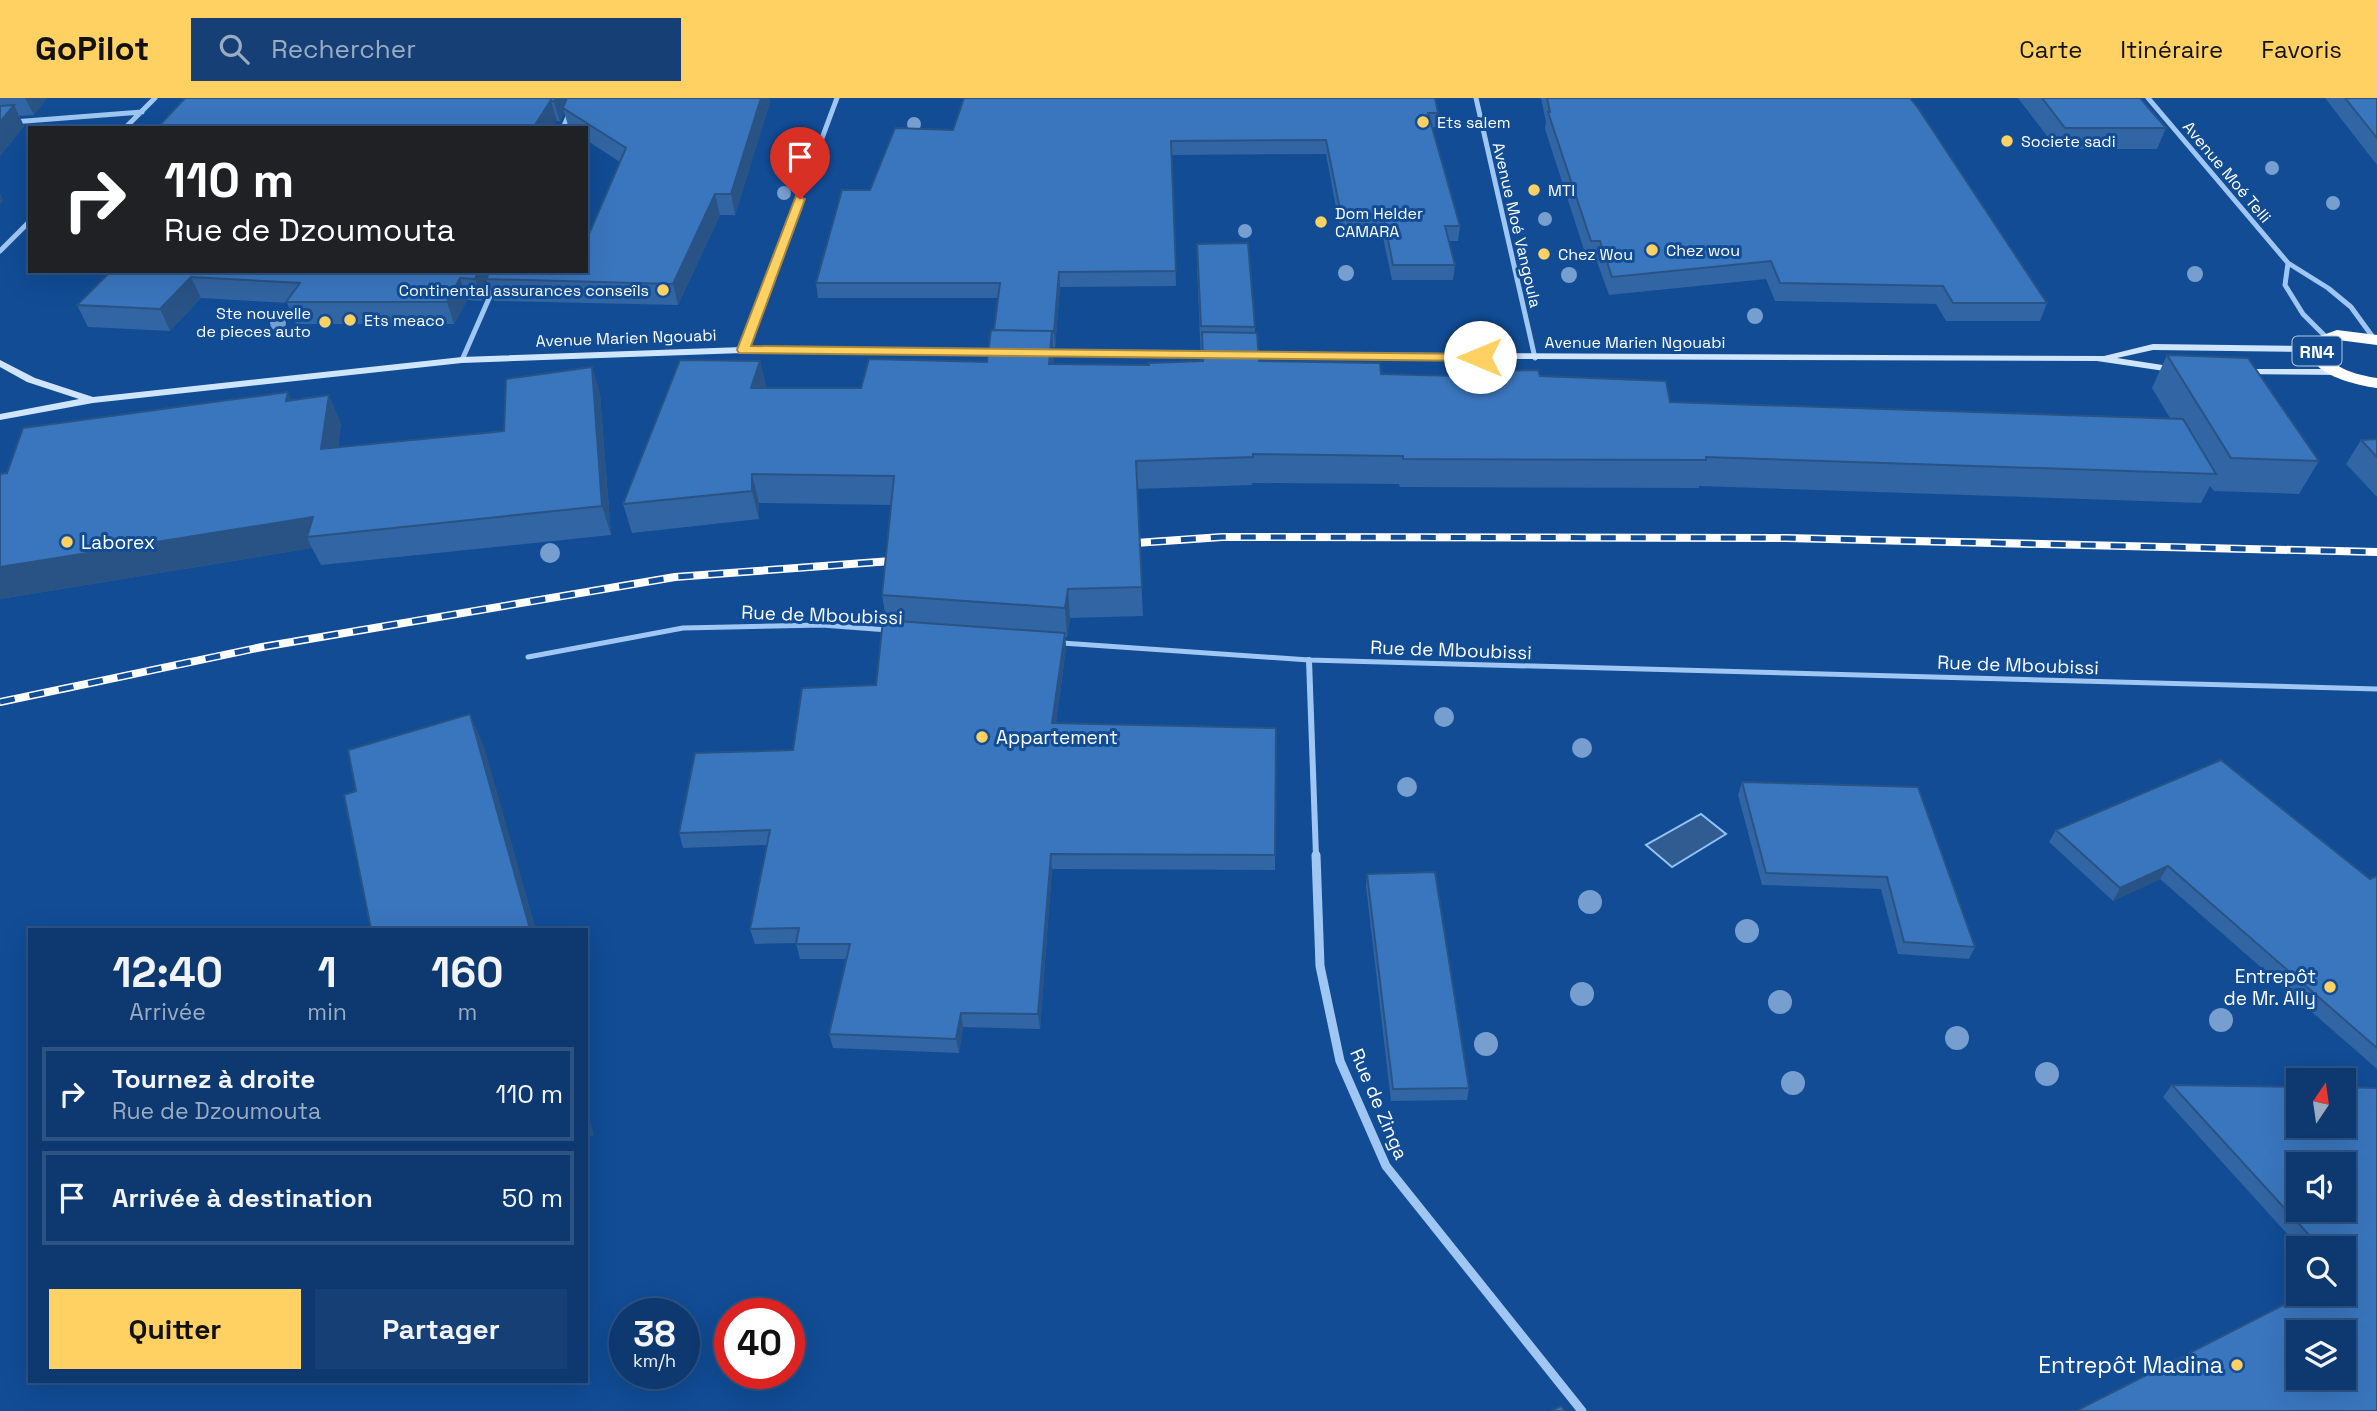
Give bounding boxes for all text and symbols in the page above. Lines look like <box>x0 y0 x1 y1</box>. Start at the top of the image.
search box <box>191 18 681 81</box>
text: GoPilot <box>35 28 149 70</box>
icon: search <box>215 30 253 68</box>
text: Rechercher <box>271 32 416 66</box>
text: Carte <box>2019 34 2082 65</box>
text: Itinéraire <box>2120 34 2223 65</box>
text: Favoris <box>2261 34 2342 65</box>
place label: Ets salem <box>1437 112 1511 133</box>
marker: Ets salem <box>1415 114 1431 130</box>
street label: Avenue Moé Telli <box>2178 117 2276 227</box>
pin <box>770 127 830 199</box>
place label: Societe sadi <box>2021 131 2116 152</box>
marker: Societe sadi <box>1999 133 2015 149</box>
icon: arrive <box>781 138 819 176</box>
street label: Avenue Moé Vangoula <box>1488 140 1546 310</box>
text: 110 m <box>164 149 294 211</box>
icon: right <box>49 154 140 245</box>
place label: MTI <box>1548 180 1575 201</box>
marker: MTI <box>1526 182 1542 198</box>
place label: Dom Helder CAMARA <box>1335 203 1423 242</box>
text: Rue de Dzoumouta <box>164 210 455 250</box>
marker: Dom Helder CAMARA <box>1313 214 1329 230</box>
place label: Chez wou <box>1666 240 1740 261</box>
marker: Chez wou <box>1644 242 1660 258</box>
place label: Chez Wou <box>1558 244 1633 265</box>
marker: Chez Wou <box>1536 246 1552 262</box>
place label: Continental assurances conseîls <box>399 280 649 301</box>
marker: Continental assurances conseîls <box>655 282 671 298</box>
place label: Ste nouvelle de pieces auto <box>196 303 311 342</box>
place label: Ets meaco <box>364 310 445 331</box>
marker: Ets meaco <box>342 312 358 328</box>
marker: Ste nouvelle de pieces auto <box>317 314 333 330</box>
position arrow <box>1443 320 1517 394</box>
street label: Avenue Marien Ngouabi <box>535 324 717 352</box>
street label: Avenue Marien Ngouabi <box>1544 332 1726 353</box>
road number: RN4 <box>2292 337 2342 366</box>
place label: Laborex <box>81 530 155 555</box>
marker: Laborex <box>59 534 75 550</box>
street label: Rue de Mboubissi <box>741 600 903 630</box>
street label: Rue de Mboubissi <box>1370 635 1532 665</box>
street label: Rue de Mboubissi <box>1937 650 2099 680</box>
place label: Appartement <box>996 725 1118 750</box>
marker: Appartement <box>974 729 990 745</box>
text: 12:40 <box>112 946 223 999</box>
text: 1 <box>318 946 337 999</box>
text: 160 <box>431 946 504 999</box>
place label: Entrepôt de Mr. Ally <box>2224 964 2316 1011</box>
marker: Entrepôt de Mr. Ally <box>2322 979 2338 995</box>
text: Arrivée <box>129 997 206 1027</box>
text: min <box>307 997 347 1027</box>
text: m <box>458 997 477 1027</box>
street label: Rue de Zinga <box>1344 1045 1414 1163</box>
text: Tournez à droite <box>112 1062 315 1096</box>
north arrow <box>2286 1068 2356 1138</box>
map controls <box>2286 1068 2356 1390</box>
icon: right <box>53 1075 91 1113</box>
text: 110 m <box>496 1077 563 1111</box>
text: Rue de Dzoumouta <box>112 1096 321 1126</box>
button: sound <box>2286 1152 2356 1222</box>
icon: arrive <box>53 1179 91 1217</box>
text: Arrivée à destination <box>112 1181 373 1215</box>
text: 50 m <box>502 1181 563 1215</box>
button: search <box>2286 1236 2356 1306</box>
button: Quitter <box>49 1289 301 1369</box>
button: Partager <box>315 1289 567 1369</box>
speed limit sign: 40 <box>714 1298 805 1389</box>
text: 38 <box>633 1312 676 1356</box>
button: layers <box>2286 1320 2356 1390</box>
text: km/h <box>633 1349 676 1372</box>
place label: Entrepôt Madina <box>2038 1350 2223 1380</box>
marker: Entrepôt Madina <box>2229 1357 2245 1373</box>

